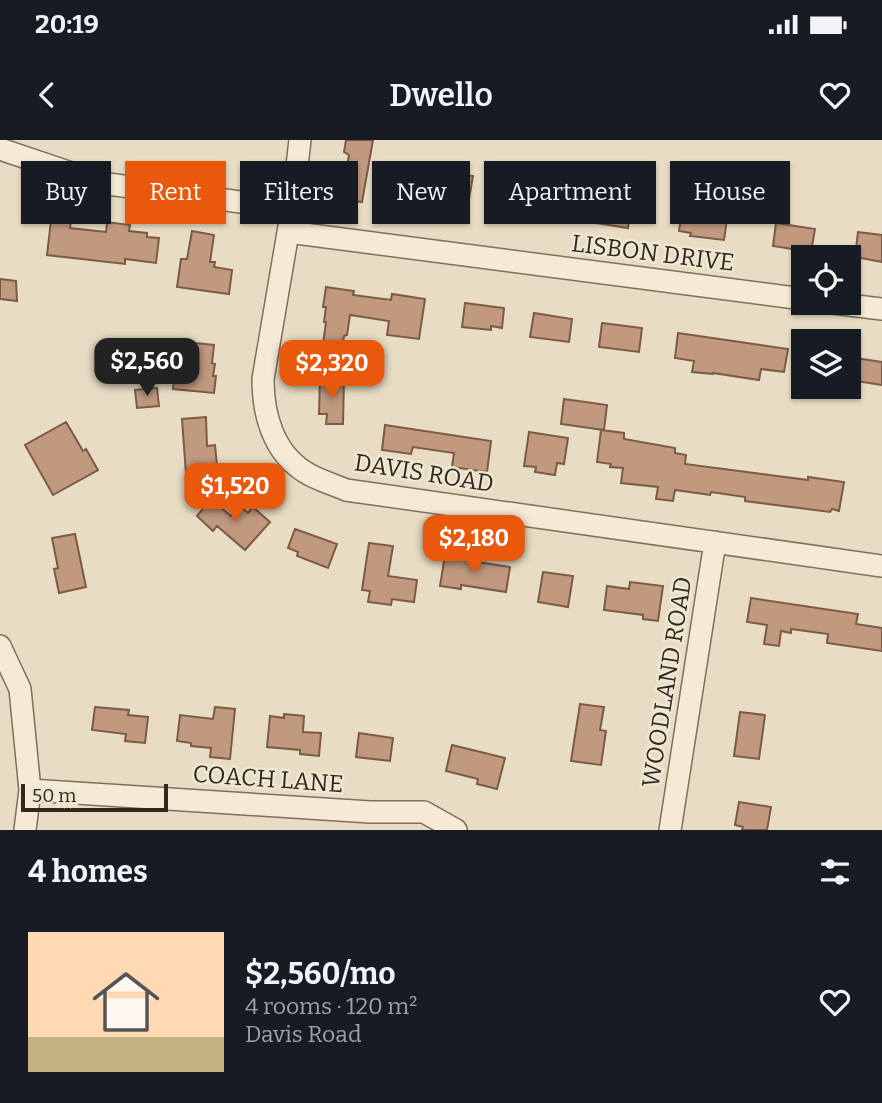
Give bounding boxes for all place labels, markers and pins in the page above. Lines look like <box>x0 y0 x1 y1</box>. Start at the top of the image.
pin: $2,560 <box>90 338 204 398</box>
pin: $2,320 <box>275 341 389 400</box>
pin: $1,520 <box>178 464 292 523</box>
pin: $2,180 <box>417 516 531 575</box>

